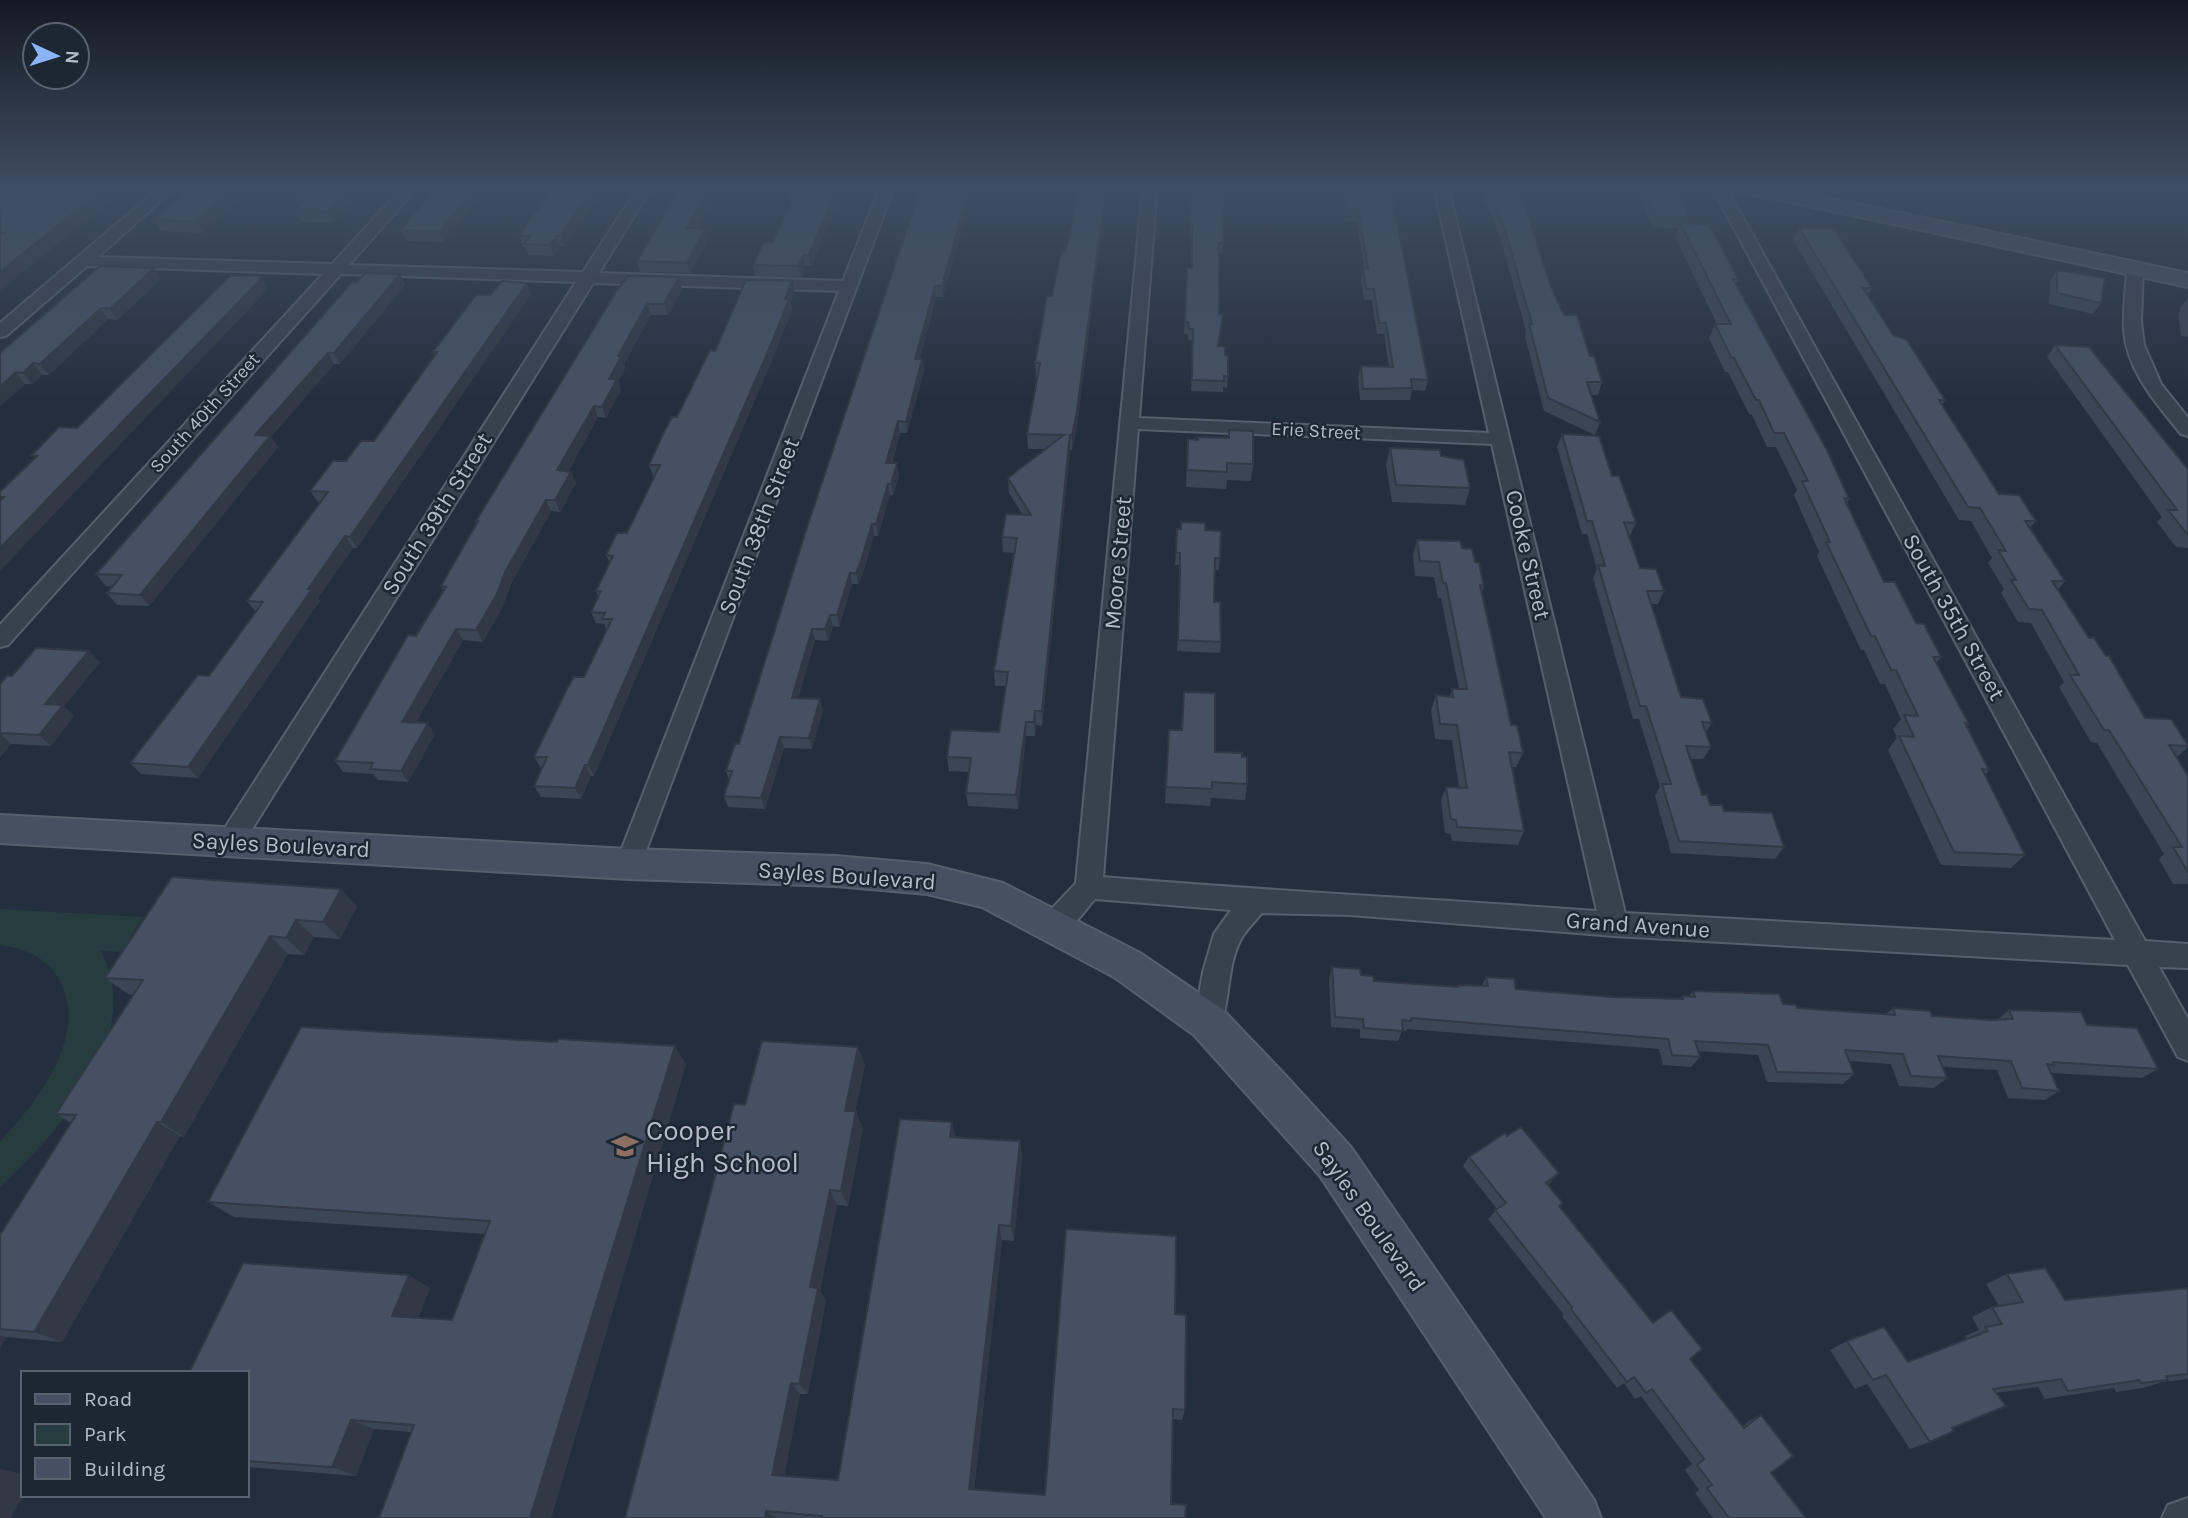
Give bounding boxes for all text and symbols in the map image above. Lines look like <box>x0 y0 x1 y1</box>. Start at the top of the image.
north arrow <box>21 21 91 91</box>
text: N <box>61 50 83 65</box>
street label: South 40th Street <box>145 349 265 477</box>
street label: Erie Street <box>1271 418 1361 444</box>
street label: South 39th Street <box>376 427 498 600</box>
street label: South 38th Street <box>713 433 805 618</box>
street label: Cooke Street <box>1500 487 1556 623</box>
street label: Moore Street <box>1099 495 1137 631</box>
street label: South 35th Street <box>1897 529 2011 705</box>
street label: Sayles Boulevard <box>191 827 371 863</box>
street label: Sayles Boulevard <box>757 856 937 896</box>
street label: Grand Avenue <box>1565 906 1711 944</box>
place label: Cooper High School <box>646 1114 799 1179</box>
school or university icon: Cooper High School <box>610 1131 640 1161</box>
street label: Sayles Boulevard <box>1307 1135 1431 1297</box>
legend <box>21 1371 248 1497</box>
text: Road <box>84 1387 132 1411</box>
text: Park <box>84 1422 127 1446</box>
text: Building <box>84 1457 165 1481</box>

